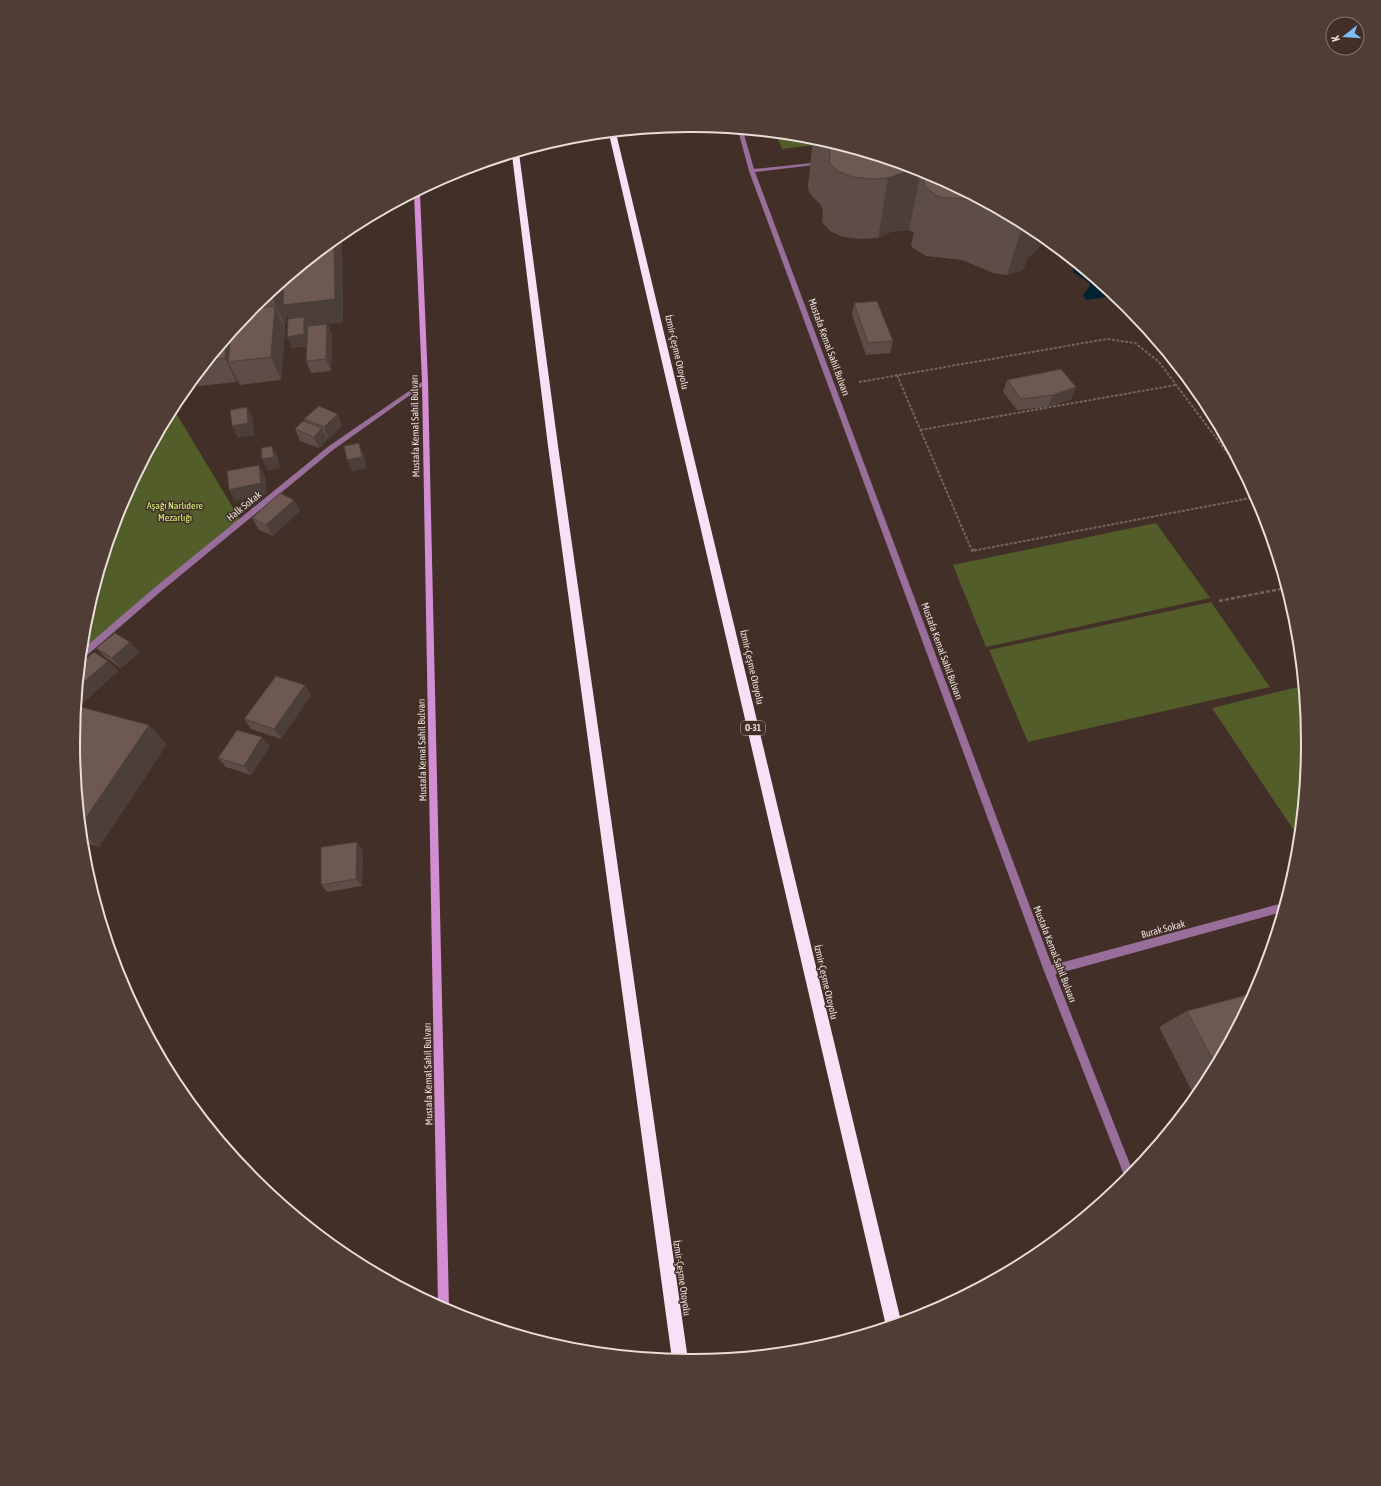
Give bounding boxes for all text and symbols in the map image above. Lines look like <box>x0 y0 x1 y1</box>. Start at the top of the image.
north arrow <box>1325 16 1365 56</box>
text: K <box>1329 34 1342 43</box>
street label: Mustafa Kemal Sahil Bulvarı <box>806 297 852 397</box>
street label: İzmir-Çeşme Otoyolu <box>663 314 691 391</box>
street label: Mustafa Kemal Sahil Bulvarı <box>409 375 421 477</box>
street label: Halk Sokak <box>225 488 264 523</box>
park label: Aşağı Narlıdere Mezarlığı <box>147 500 204 523</box>
street label: Mustafa Kemal Sahil Bulvarı <box>919 601 965 701</box>
street label: İzmir-Çeşme Otoyolu <box>738 629 766 706</box>
street label: Mustafa Kemal Sahil Bulvarı <box>416 699 428 801</box>
road number: O-31 <box>741 721 765 735</box>
street label: Mustafa Kemal Sahil Bulvarı <box>1031 904 1079 1004</box>
street label: Burak Sokak <box>1140 918 1187 940</box>
street label: İzmir-Çeşme Otoyolu <box>812 944 840 1021</box>
street label: Mustafa Kemal Sahil Bulvarı <box>422 1023 434 1125</box>
street label: İzmir-Çeşme Otoyolu <box>671 1240 693 1317</box>

